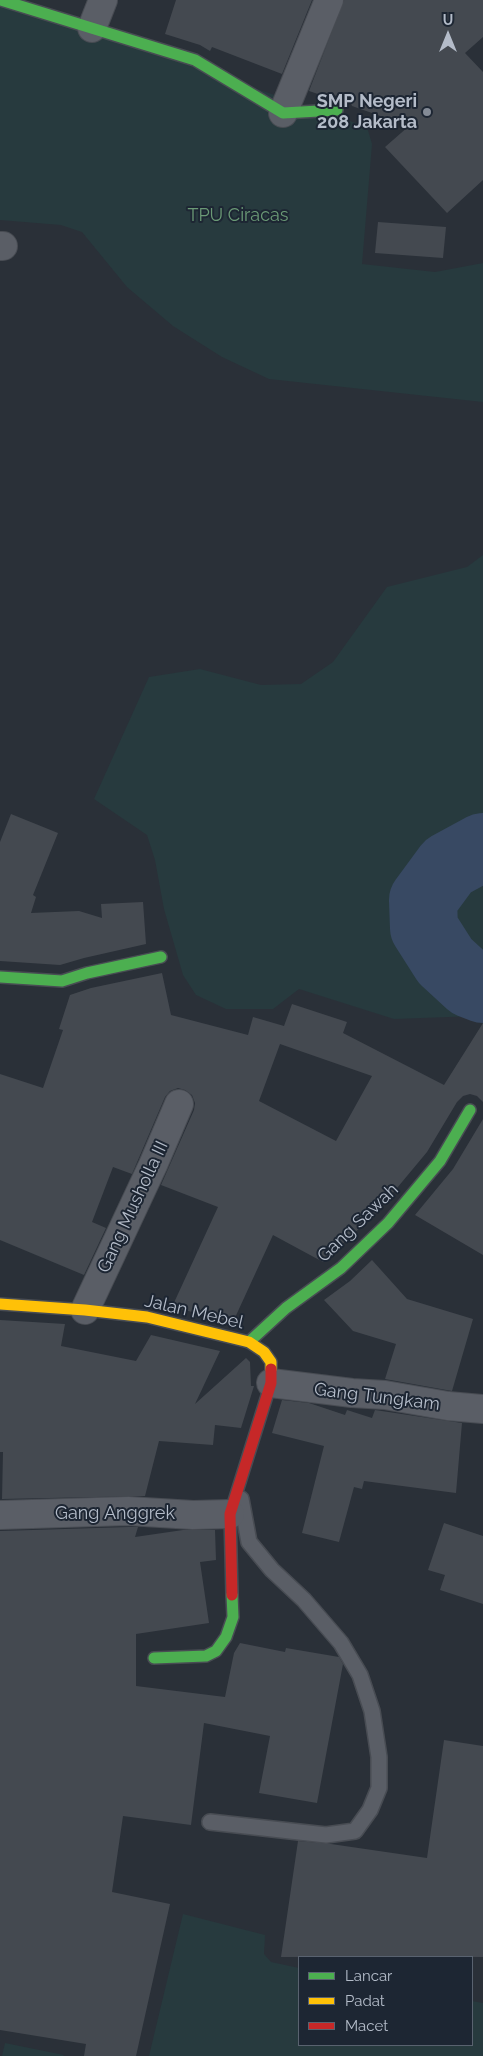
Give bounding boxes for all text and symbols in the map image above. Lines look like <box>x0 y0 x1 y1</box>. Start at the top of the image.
north arrow <box>423 10 473 60</box>
text: U <box>443 12 453 28</box>
place label: SMP Negeri 208 Jakarta <box>317 91 417 134</box>
marker: SMP Negeri 208 Jakarta <box>421 106 433 118</box>
park label: TPU Ciracas <box>187 205 289 227</box>
street label: Gang Musholla III <box>93 1138 173 1276</box>
street label: Gang Sawah <box>313 1179 403 1267</box>
street label: Jalan Mebel <box>142 1290 246 1334</box>
street label: Gang Tungkam <box>313 1379 441 1415</box>
street label: Gang Anggrek <box>55 1503 175 1525</box>
legend <box>298 1956 473 2046</box>
text: Lancar <box>345 1967 392 1985</box>
text: Padat <box>345 1992 385 2010</box>
text: Macet <box>345 2017 388 2035</box>

